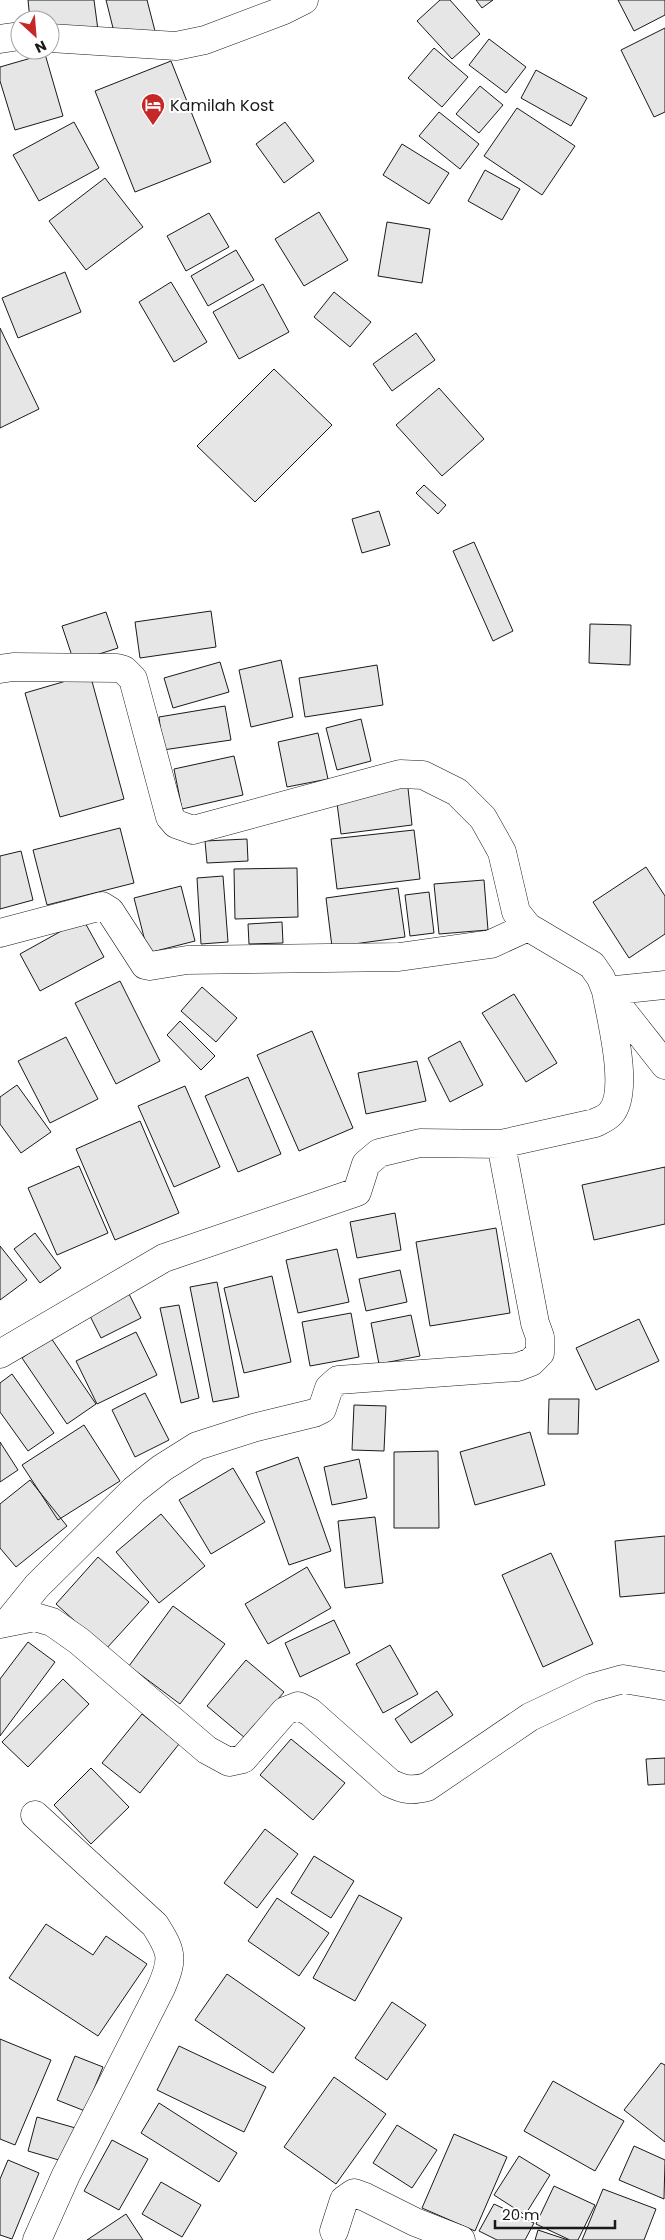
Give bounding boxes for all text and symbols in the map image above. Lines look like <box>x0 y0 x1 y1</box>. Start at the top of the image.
north arrow <box>10 10 60 60</box>
text: N <box>32 35 50 58</box>
hotel icon: Kamilah Kost <box>140 92 166 126</box>
place label: Kamilah Kost <box>170 94 274 117</box>
scale bar <box>495 2198 615 2230</box>
text: 20 m <box>502 2204 540 2225</box>

